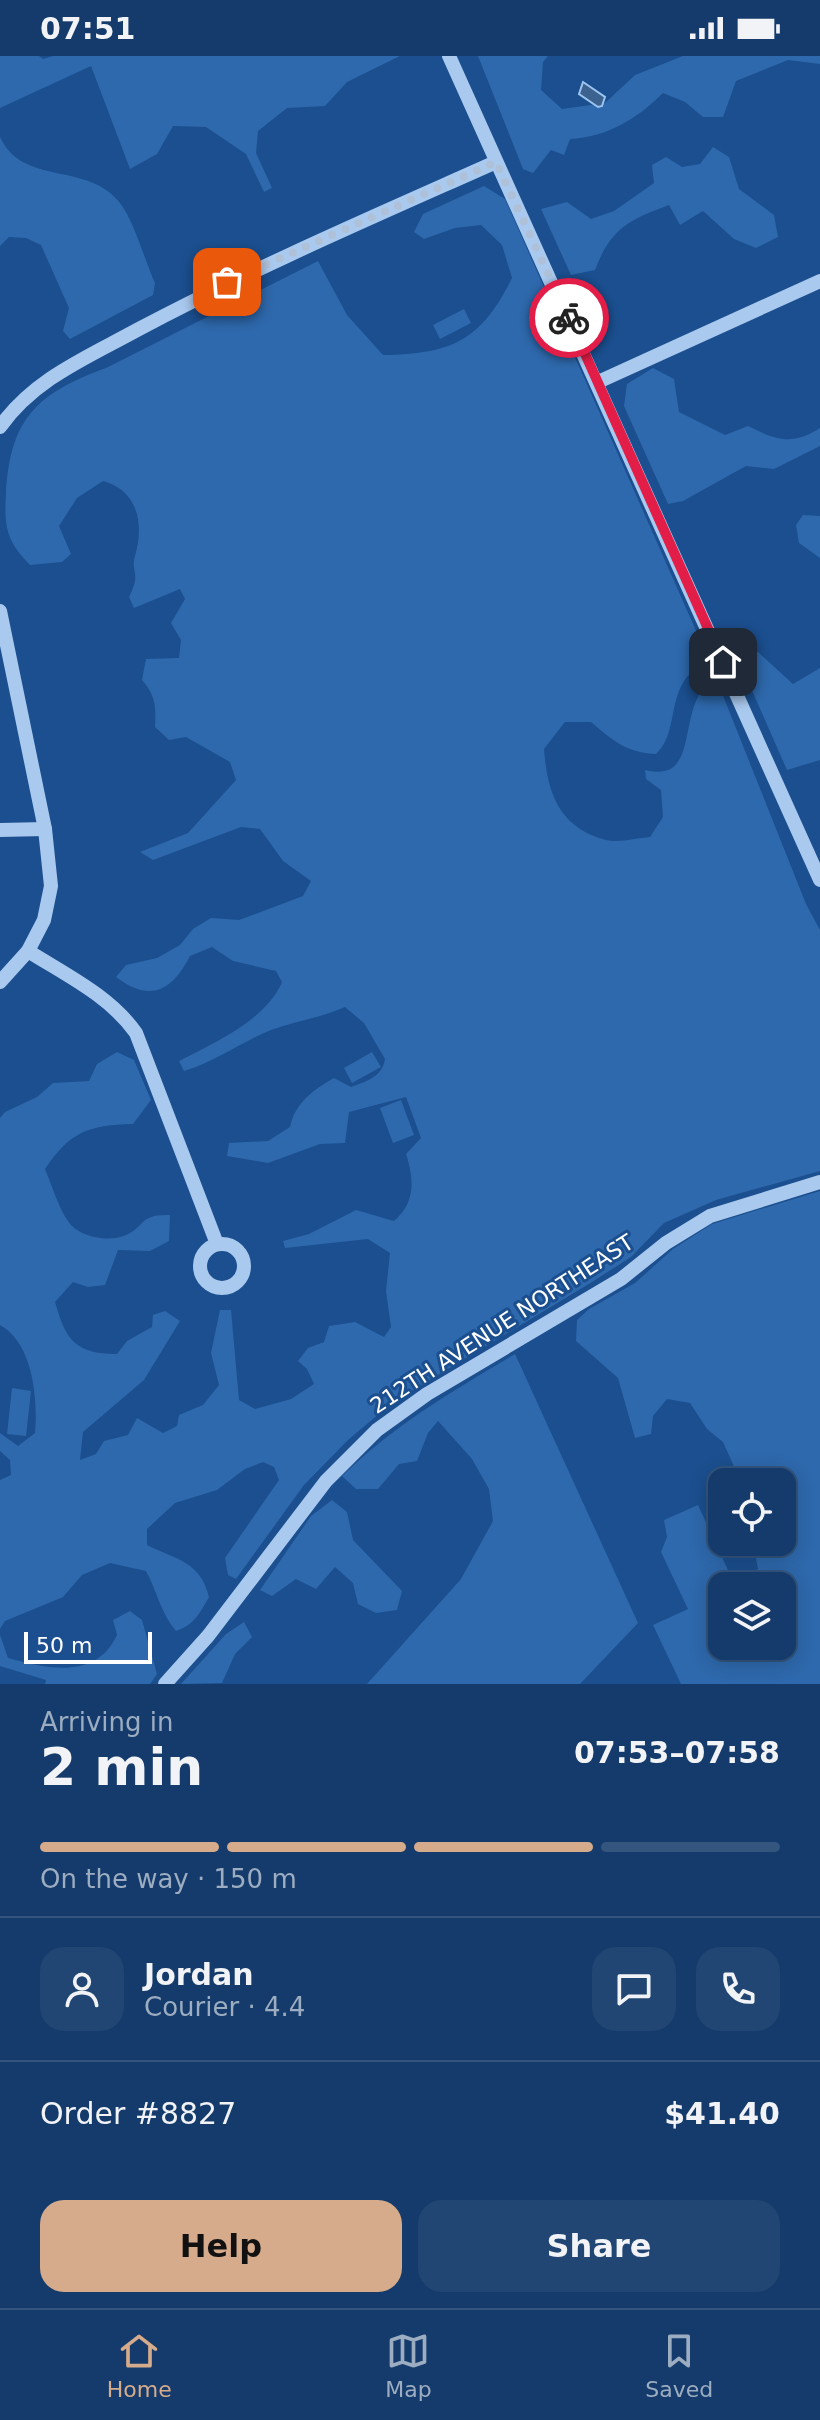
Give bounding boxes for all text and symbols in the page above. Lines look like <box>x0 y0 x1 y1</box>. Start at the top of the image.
text: 07:51 <box>40 11 136 46</box>
pin <box>193 248 261 316</box>
icon: bag <box>205 260 249 304</box>
courier <box>529 278 609 358</box>
icon: bike <box>547 296 591 340</box>
pin <box>689 628 757 696</box>
icon: home <box>701 640 745 684</box>
street label: 212TH AVENUE NORTHEAST <box>366 1229 639 1419</box>
map controls <box>708 1468 796 1660</box>
button: locate <box>708 1468 796 1556</box>
button: layers <box>708 1572 796 1660</box>
scale bar <box>24 1628 152 1664</box>
text: 50 m <box>36 1633 92 1658</box>
text: Arriving in <box>40 1707 174 1737</box>
text: 07:53–07:58 <box>574 1735 780 1770</box>
text: 2 min <box>40 1737 203 1797</box>
text: On the way · 150 m <box>40 1864 297 1894</box>
button: person <box>40 1947 124 2031</box>
button: chat <box>592 1947 676 2031</box>
button: phone <box>696 1947 780 2031</box>
text: Jordan <box>144 1957 254 1992</box>
text: Courier · 4.4 <box>144 1992 305 2022</box>
text: Order #8827 <box>40 2096 236 2131</box>
text: $41.40 <box>664 2096 780 2131</box>
button: Help <box>40 2200 402 2292</box>
button: Share <box>418 2200 780 2292</box>
tab: Home <box>107 2329 172 2402</box>
tab: Map <box>385 2329 432 2402</box>
tab: Saved <box>645 2329 713 2402</box>

